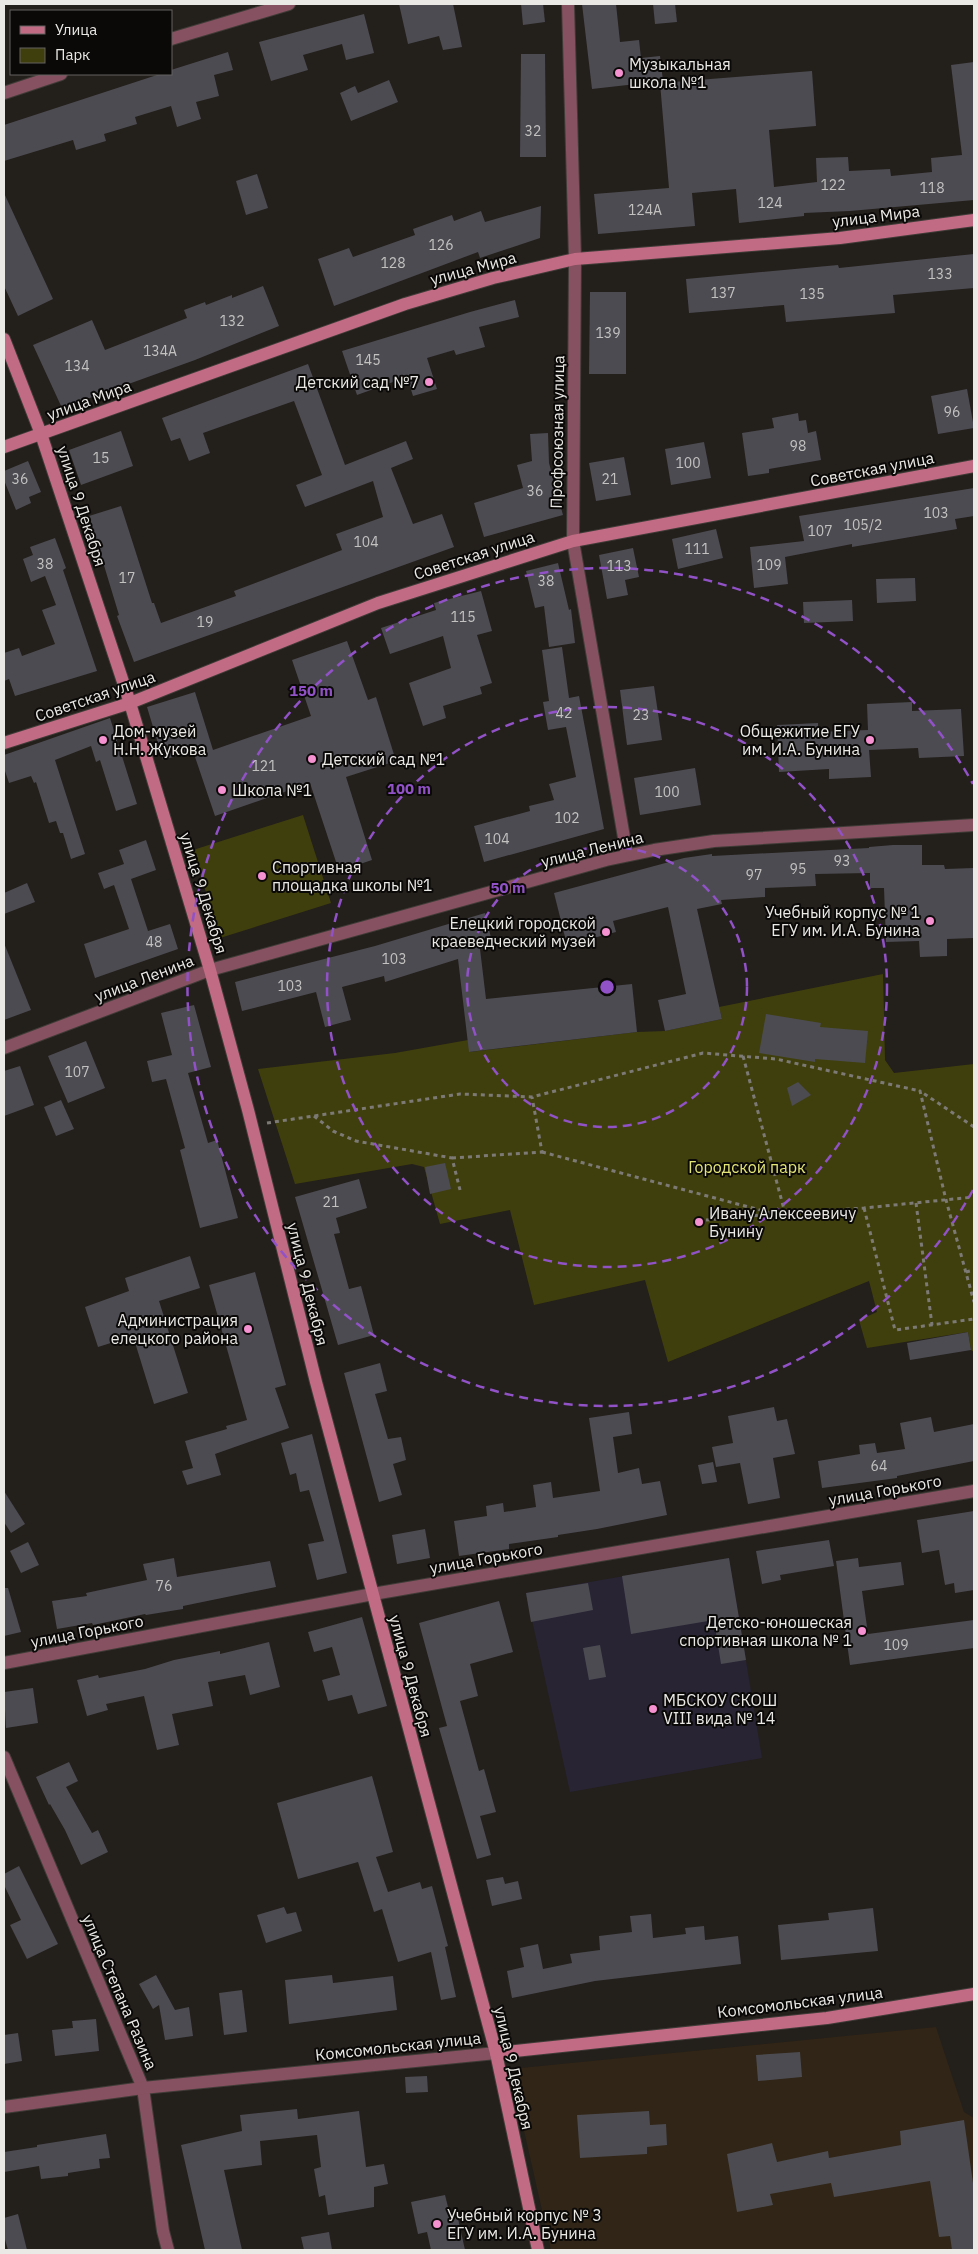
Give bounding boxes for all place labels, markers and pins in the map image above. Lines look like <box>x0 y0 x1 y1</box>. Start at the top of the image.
place label: Музыкальная школа №1 <box>629 54 731 92</box>
marker: Музыкальная школа №1 <box>613 67 625 79</box>
place label: Детский сад №7 <box>296 372 419 392</box>
marker: Детский сад №7 <box>423 376 435 388</box>
place label: Дом-музей Н.Н. Жукова <box>113 721 207 759</box>
place label: Общежитие ЕГУ им. И.А. Бунина <box>740 721 860 759</box>
marker: Дом-музей Н.Н. Жукова <box>97 734 109 746</box>
marker: Общежитие ЕГУ им. И.А. Бунина <box>864 734 876 746</box>
place label: Детский сад №1 <box>322 749 445 769</box>
marker: Детский сад №1 <box>306 753 318 765</box>
place label: Школа №1 <box>232 780 312 800</box>
marker: Школа №1 <box>216 784 228 796</box>
place label: Спортивная площадка школы №1 <box>272 857 432 895</box>
marker: Спортивная площадка школы №1 <box>256 870 268 882</box>
place label: Учебный корпус № 1 ЕГУ им. И.А. Бунина <box>765 902 920 940</box>
place label: Елецкий городской краеведческий музей <box>432 913 596 951</box>
marker: Учебный корпус № 1 ЕГУ им. И.А. Бунина <box>924 915 936 927</box>
marker: Елецкий городской краеведческий музей <box>600 926 612 938</box>
centre of rings <box>598 978 616 996</box>
place label: Ивану Алексеевичу Бунину <box>709 1203 856 1241</box>
marker: Ивану Алексеевичу Бунину <box>693 1216 705 1228</box>
place label: Администрация елецкого района <box>111 1310 238 1348</box>
marker: Администрация елецкого района <box>242 1323 254 1335</box>
place label: Детско-юношеская спортивная школа № 1 <box>679 1612 852 1650</box>
marker: Детско-юношеская спортивная школа № 1 <box>856 1625 868 1637</box>
place label: МБСКОУ СКОШ VIII вида № 14 <box>663 1690 777 1728</box>
marker: МБСКОУ СКОШ VIII вида № 14 <box>647 1703 659 1715</box>
place label: Учебный корпус № 3 ЕГУ им. И.А. Бунина <box>447 2205 602 2243</box>
marker: Учебный корпус № 3 ЕГУ им. И.А. Бунина <box>431 2218 443 2230</box>

